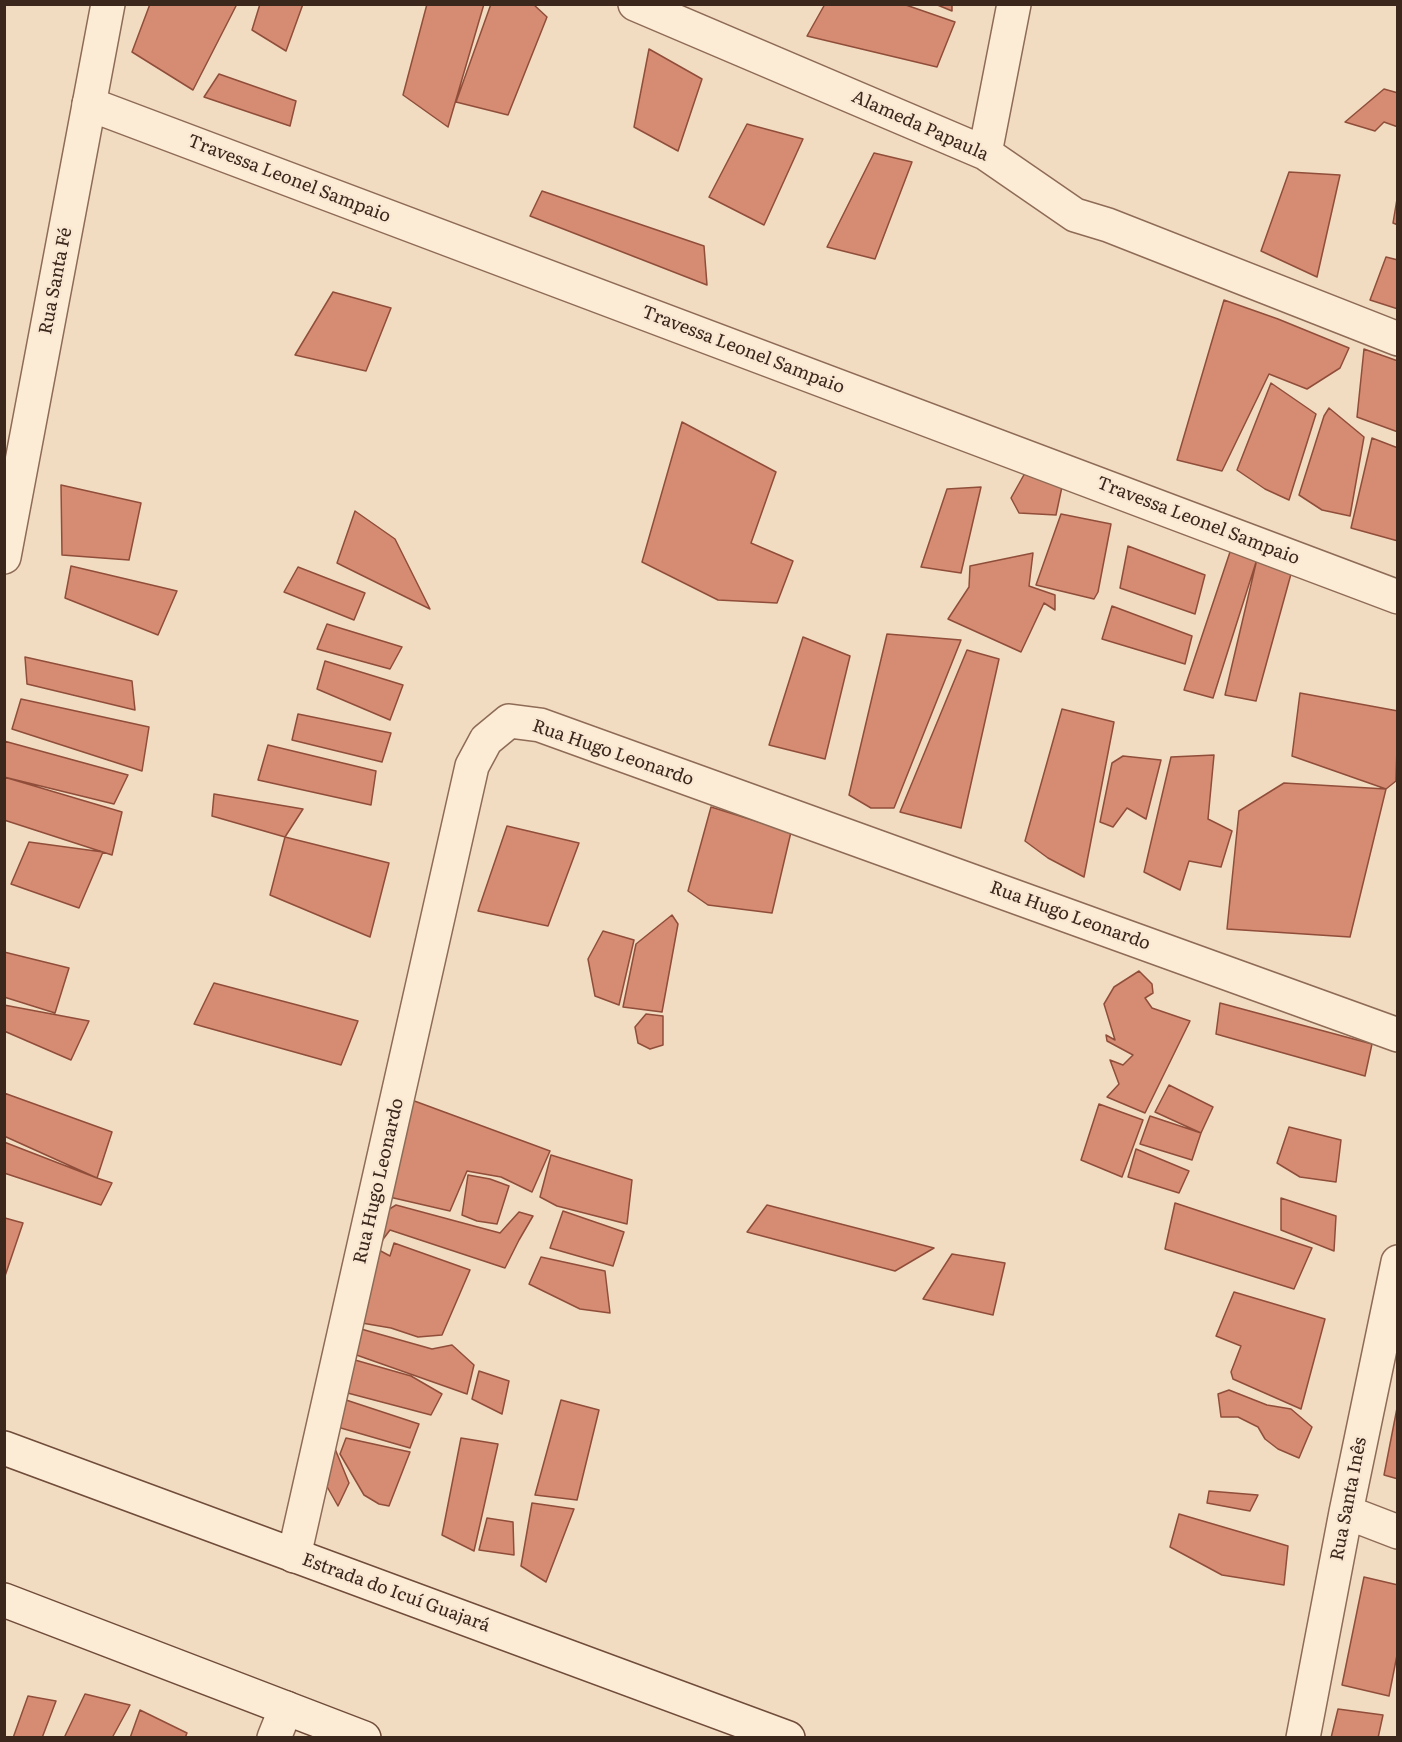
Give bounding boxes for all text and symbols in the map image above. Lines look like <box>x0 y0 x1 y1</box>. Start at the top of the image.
street label: Alameda Papaula <box>848 86 992 166</box>
street label: Travessa Leonel Sampaio <box>184 130 394 228</box>
street label: Rua Santa Fé <box>35 226 77 336</box>
street label: Travessa Leonel Sampaio <box>638 301 848 399</box>
street label: Travessa Leonel Sampaio <box>1093 472 1303 570</box>
street label: Rua Hugo Leonardo <box>529 715 697 791</box>
street label: Rua Hugo Leonardo <box>987 877 1153 955</box>
street label: Rua Hugo Leonardo <box>349 1096 409 1266</box>
street label: Rua Santa Inês <box>1326 1435 1372 1563</box>
street label: Estrada do Icuí Guajará <box>299 1549 493 1637</box>

